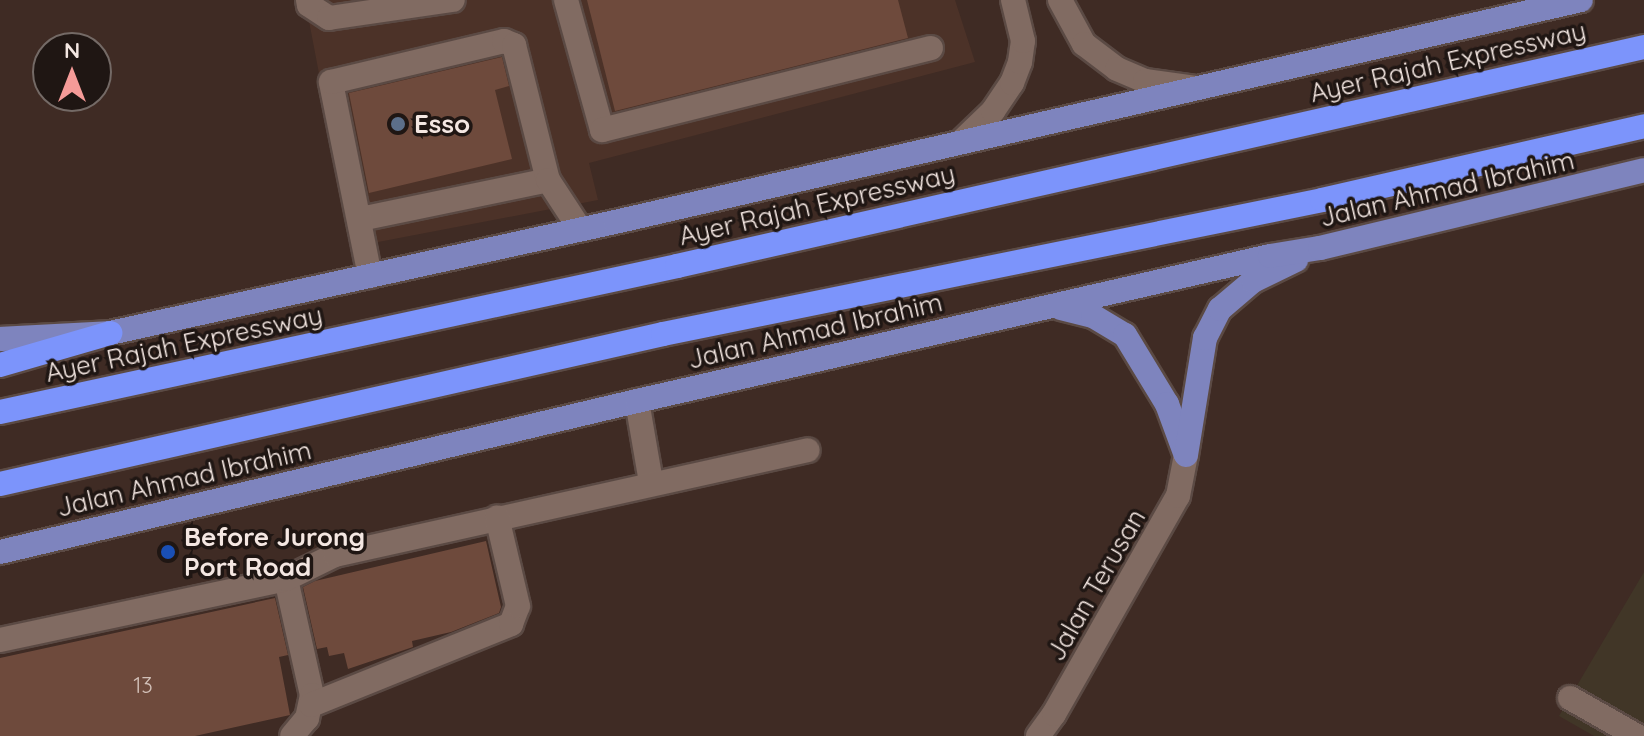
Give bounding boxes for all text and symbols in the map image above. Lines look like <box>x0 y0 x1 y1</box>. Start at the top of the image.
street label: Ayer Rajah Expressway <box>1307 15 1589 109</box>
north arrow <box>32 32 112 112</box>
text: N <box>64 36 80 64</box>
place label: Esso <box>414 108 470 140</box>
marker: Esso <box>389 115 407 133</box>
street label: Jalan Ahmad Ibrahim <box>1317 145 1577 233</box>
street label: Ayer Rajah Expressway <box>676 158 958 252</box>
street label: Jalan Ahmad Ibrahim <box>685 287 945 375</box>
street label: Ayer Rajah Expressway <box>43 299 325 389</box>
street label: Jalan Ahmad Ibrahim <box>54 435 314 523</box>
street label: Jalan Terusan <box>1040 504 1152 666</box>
place label: Before Jurong Port Road <box>184 521 365 582</box>
marker: Before Jurong Port Road <box>159 543 177 561</box>
house number: 13 <box>133 673 153 699</box>

